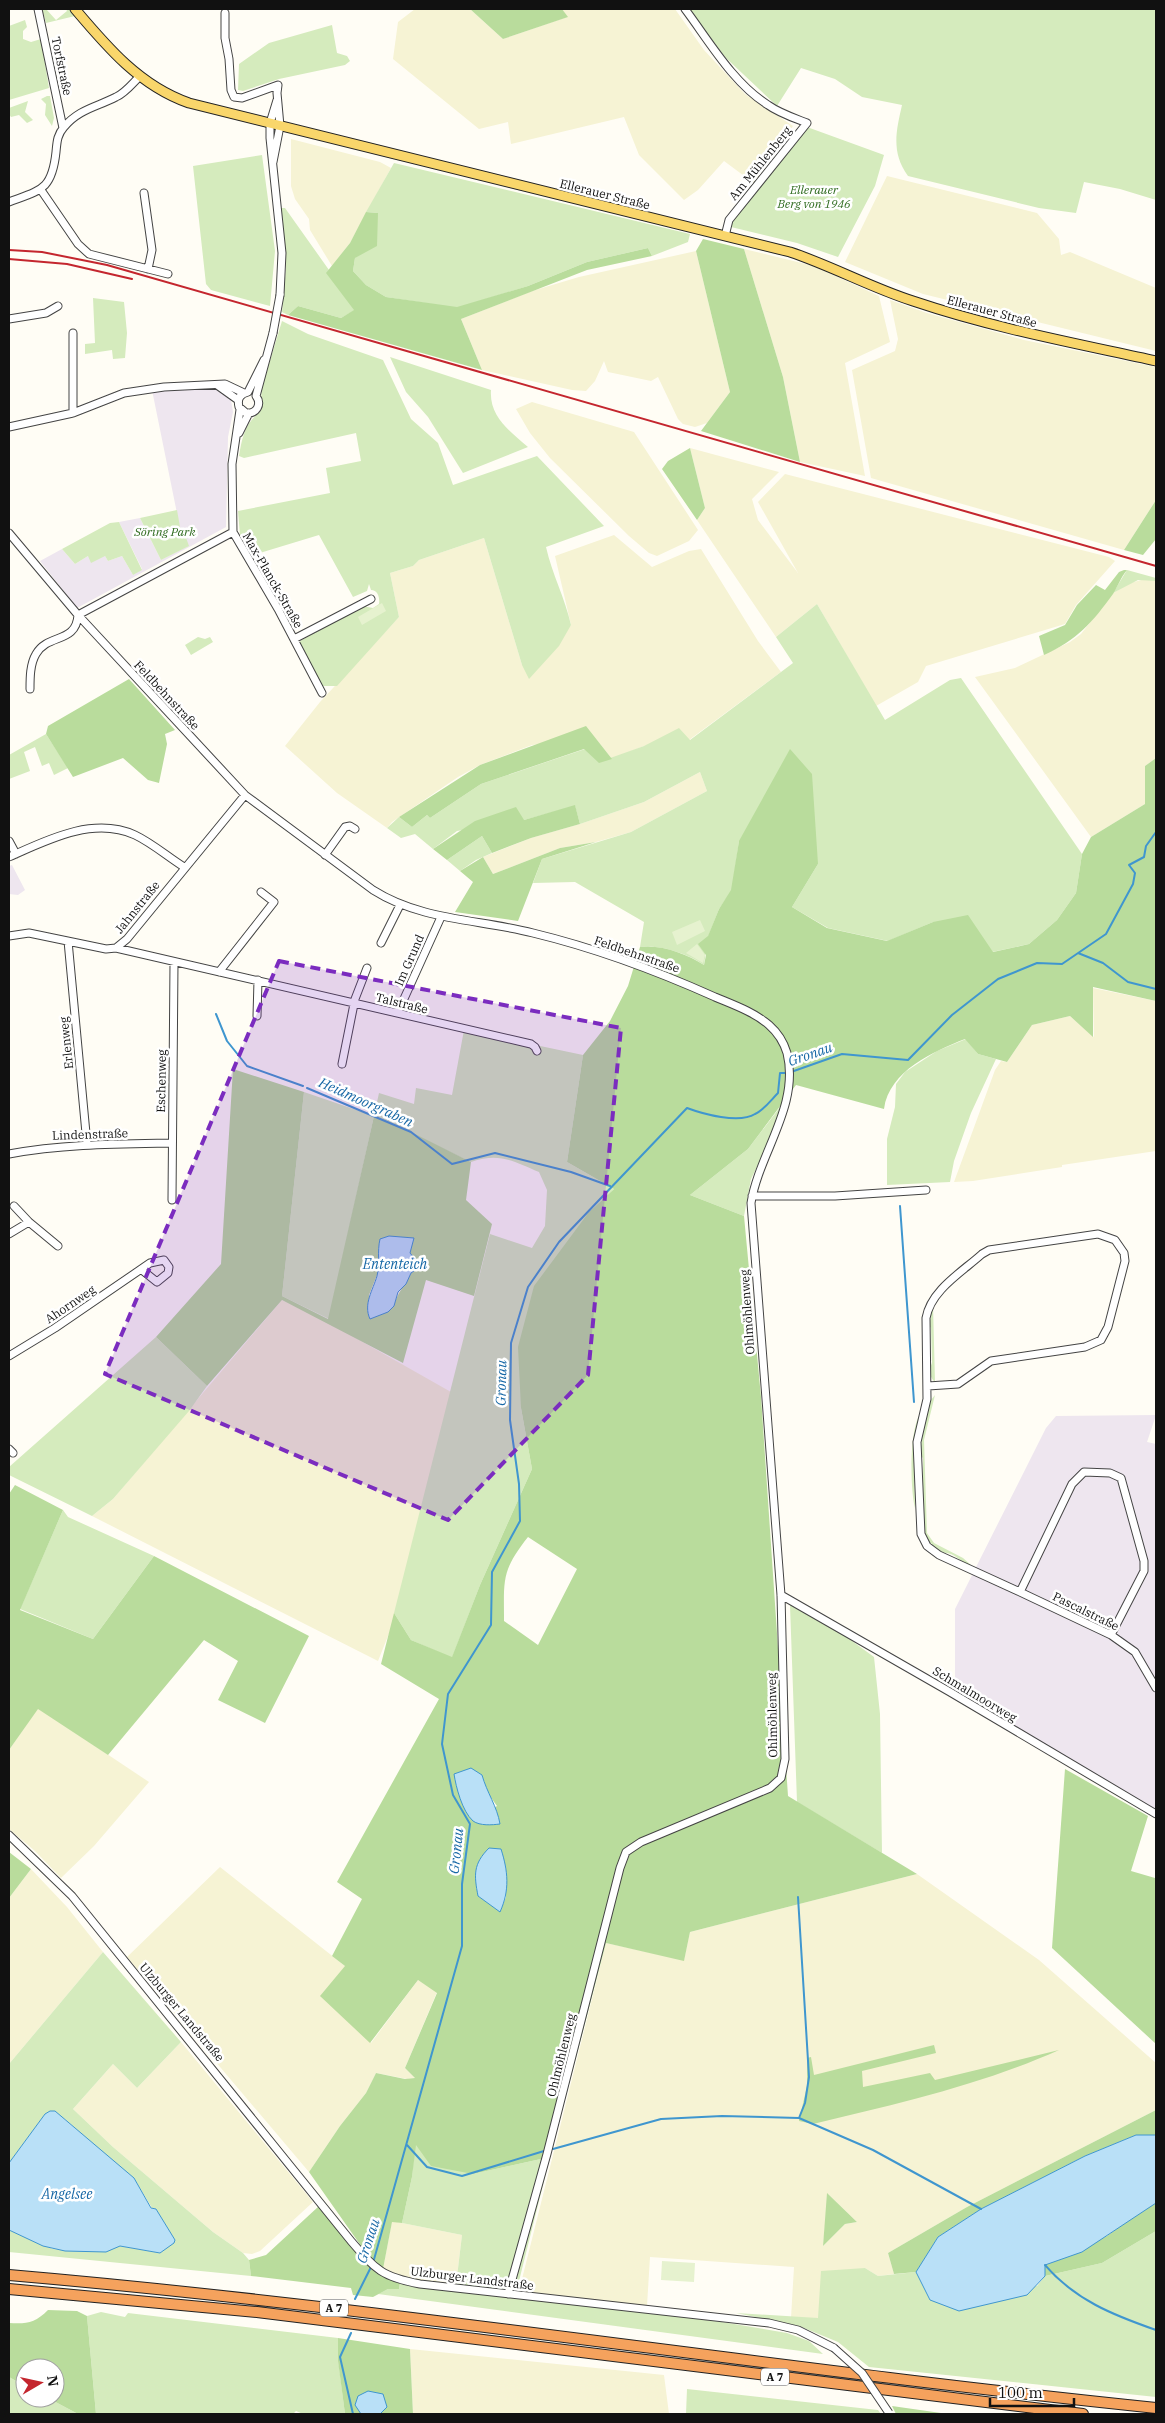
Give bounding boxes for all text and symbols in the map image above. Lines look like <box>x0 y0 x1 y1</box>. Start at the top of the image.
street label: Torfstraße <box>48 35 76 97</box>
street label: Am Mühlenberg <box>726 123 795 203</box>
street label: Ellerauer Straße <box>558 176 652 212</box>
park label: Ellerauer Berg von 1946 <box>776 182 851 211</box>
street label: Ellerauer Straße <box>945 292 1039 330</box>
park label: Söring Park <box>133 524 196 539</box>
street label: Max-Planck-Straße <box>240 530 306 630</box>
street label: Feldbehnstraße <box>131 657 203 733</box>
street label: Jahnstraße <box>111 878 163 936</box>
street label: Im Grund <box>391 932 427 988</box>
street label: Feldbehnstraße <box>592 932 682 976</box>
street label: Talstraße <box>374 989 430 1017</box>
street label: Erlenweg <box>56 1016 76 1070</box>
water label: Gronau <box>785 1038 835 1070</box>
street label: Eschenweg <box>153 1049 169 1113</box>
water label: Heidmoorgraben <box>315 1073 416 1131</box>
street label: Lindenstraße <box>52 1125 128 1143</box>
water label: Ententeich <box>362 1255 427 1273</box>
street label: Ohlmöhlenweg <box>737 1269 757 1355</box>
street label: Ahornweg <box>42 1281 98 1326</box>
water label: Gronau <box>492 1360 510 1406</box>
street label: Pascalstraße <box>1050 1588 1122 1634</box>
street label: Schmalmoorweg <box>930 1663 1020 1725</box>
street label: Ohlmöhlenweg <box>764 1672 780 1758</box>
water label: Gronau <box>445 1827 467 1875</box>
street label: Ulzburger Landstraße <box>136 1960 228 2064</box>
street label: Ohlmöhlenweg <box>543 2011 579 2098</box>
water label: Angelsee <box>40 2185 93 2203</box>
water label: Gronau <box>352 2216 384 2266</box>
street label: Ulzburger Landstraße <box>410 2263 534 2293</box>
road number: A 7 <box>320 2300 348 2316</box>
north arrow <box>15 2358 65 2408</box>
road number: A 7 <box>761 2368 789 2386</box>
text: N <box>43 2374 63 2388</box>
scale bar <box>990 2376 1074 2408</box>
text: 100 m <box>998 2383 1043 2402</box>

